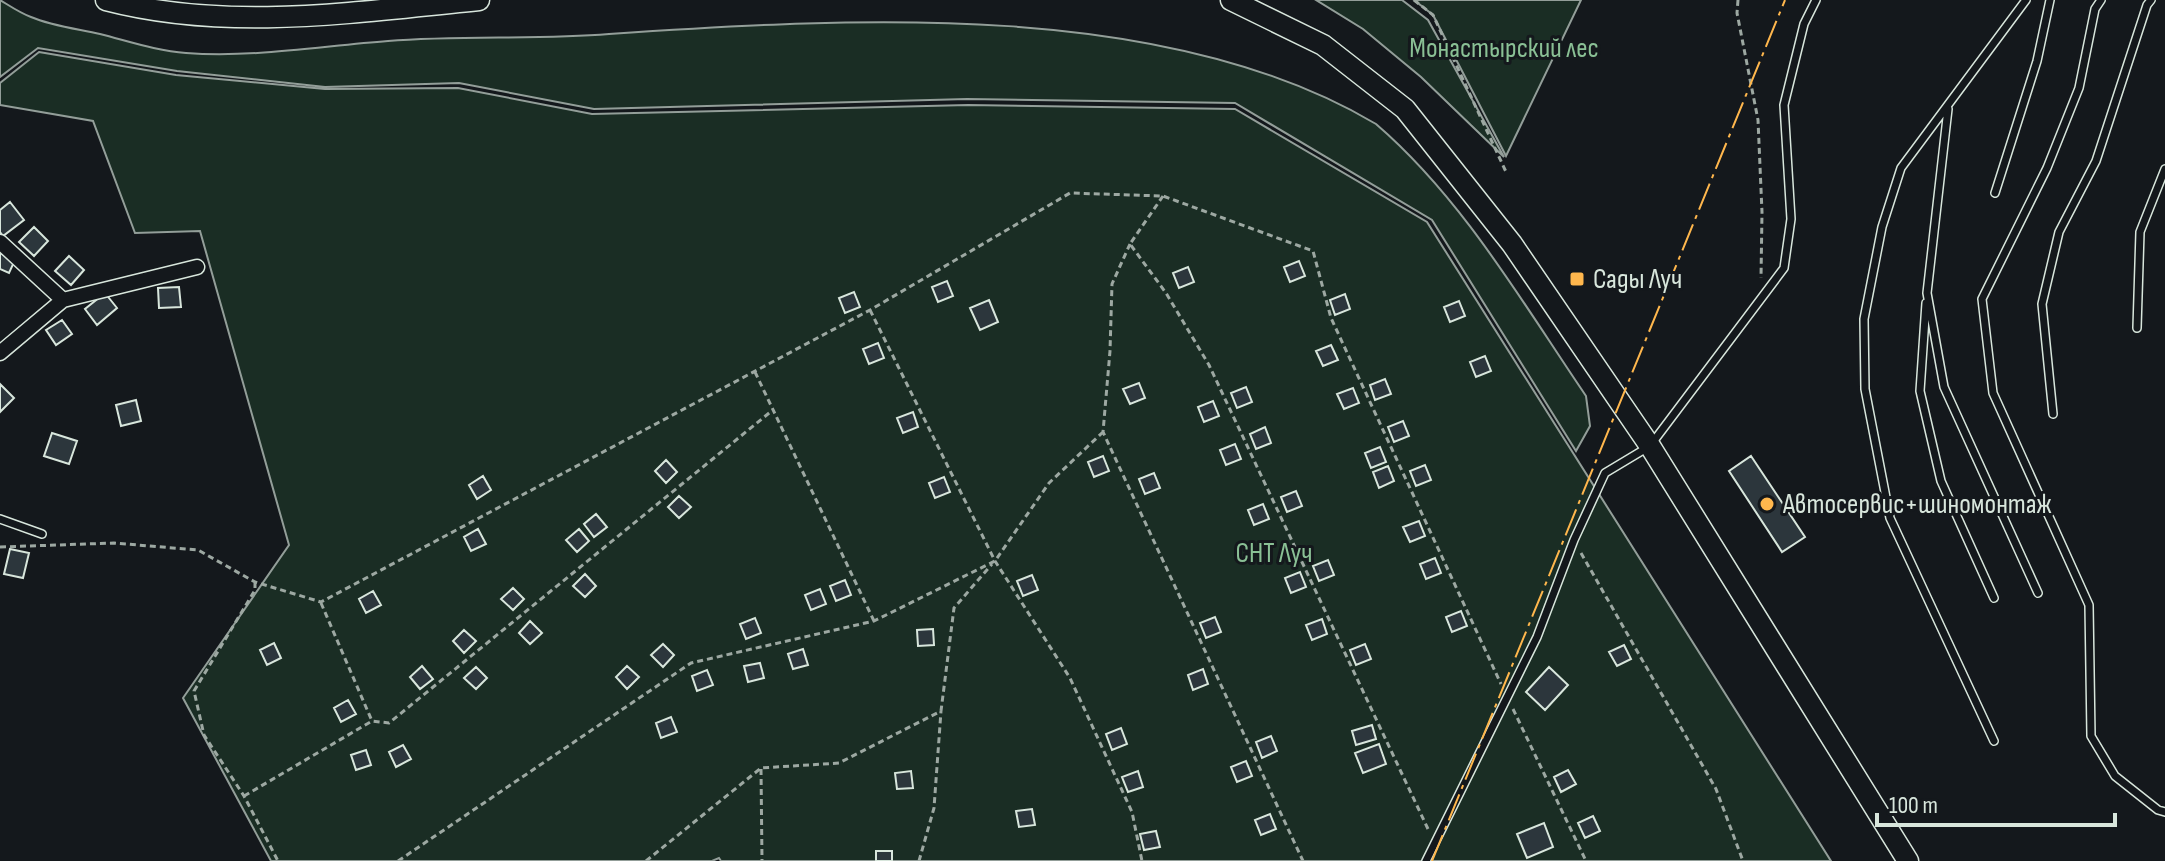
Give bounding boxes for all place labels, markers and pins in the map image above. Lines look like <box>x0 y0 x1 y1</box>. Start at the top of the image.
place label: Сады Луч <box>1593 263 1682 296</box>
marker: Сады Луч <box>1568 270 1586 288</box>
place label: Автосервис+шиномонтаж <box>1782 488 2052 521</box>
marker: Автосервис+шиномонтаж <box>1758 495 1776 513</box>

